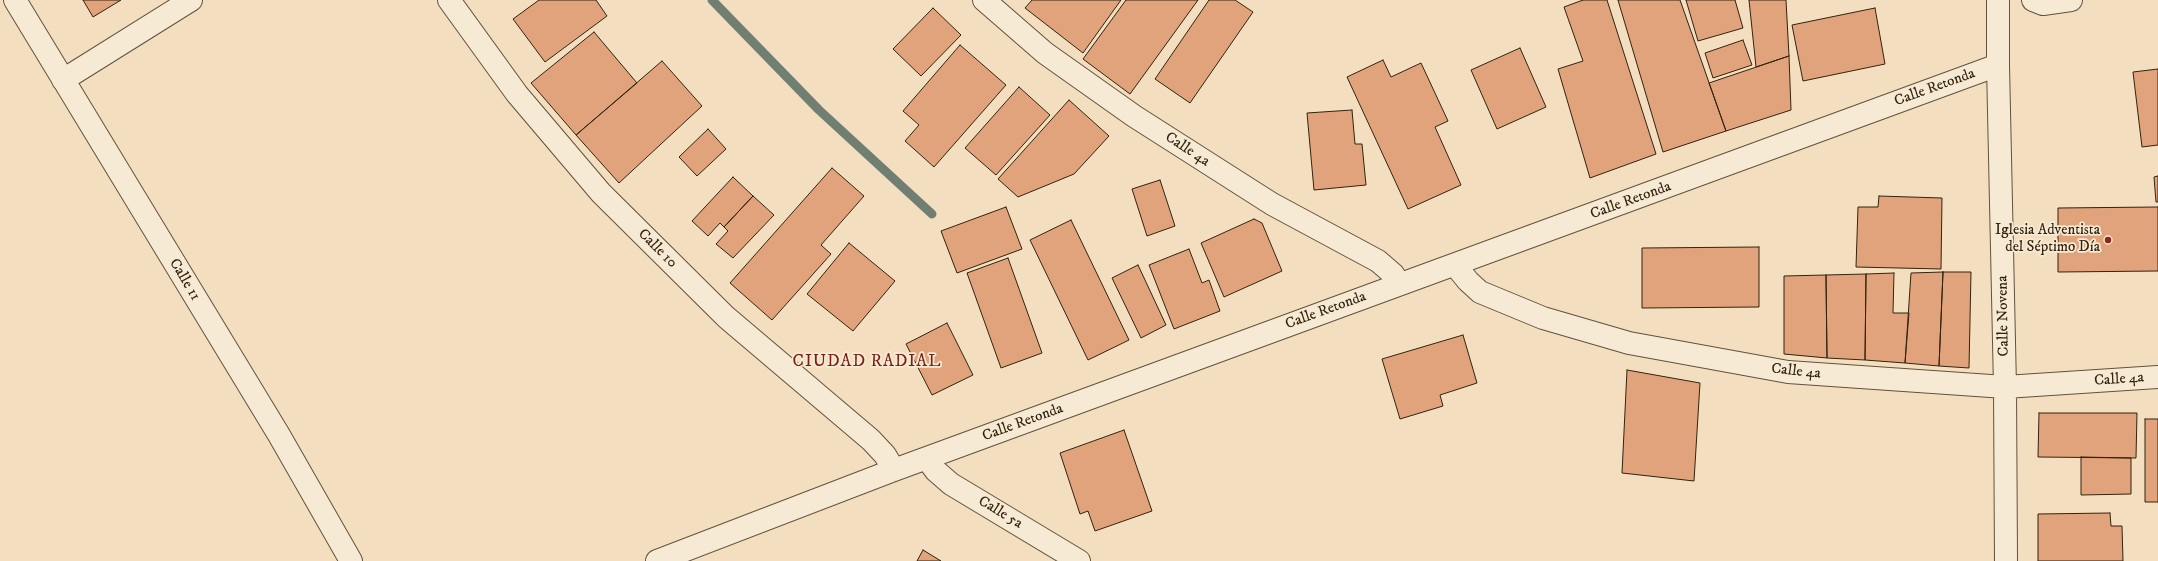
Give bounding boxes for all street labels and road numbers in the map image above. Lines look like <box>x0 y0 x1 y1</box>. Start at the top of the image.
street label: Calle Retonda <box>1892 65 1978 111</box>
street label: Calle 4a <box>1161 129 1213 171</box>
street label: Calle Retonda <box>1588 178 1674 224</box>
street label: Calle 10 <box>634 226 680 272</box>
street label: Calle 11 <box>165 256 203 304</box>
street label: Calle Novena <box>1994 275 2014 357</box>
street label: Calle Retonda <box>1283 288 1369 334</box>
street label: Calle 4a <box>1770 360 1822 384</box>
street label: Calle 4a <box>2094 369 2144 391</box>
street label: Calle Retonda <box>980 400 1066 446</box>
street label: Calle 5a <box>975 493 1025 533</box>

